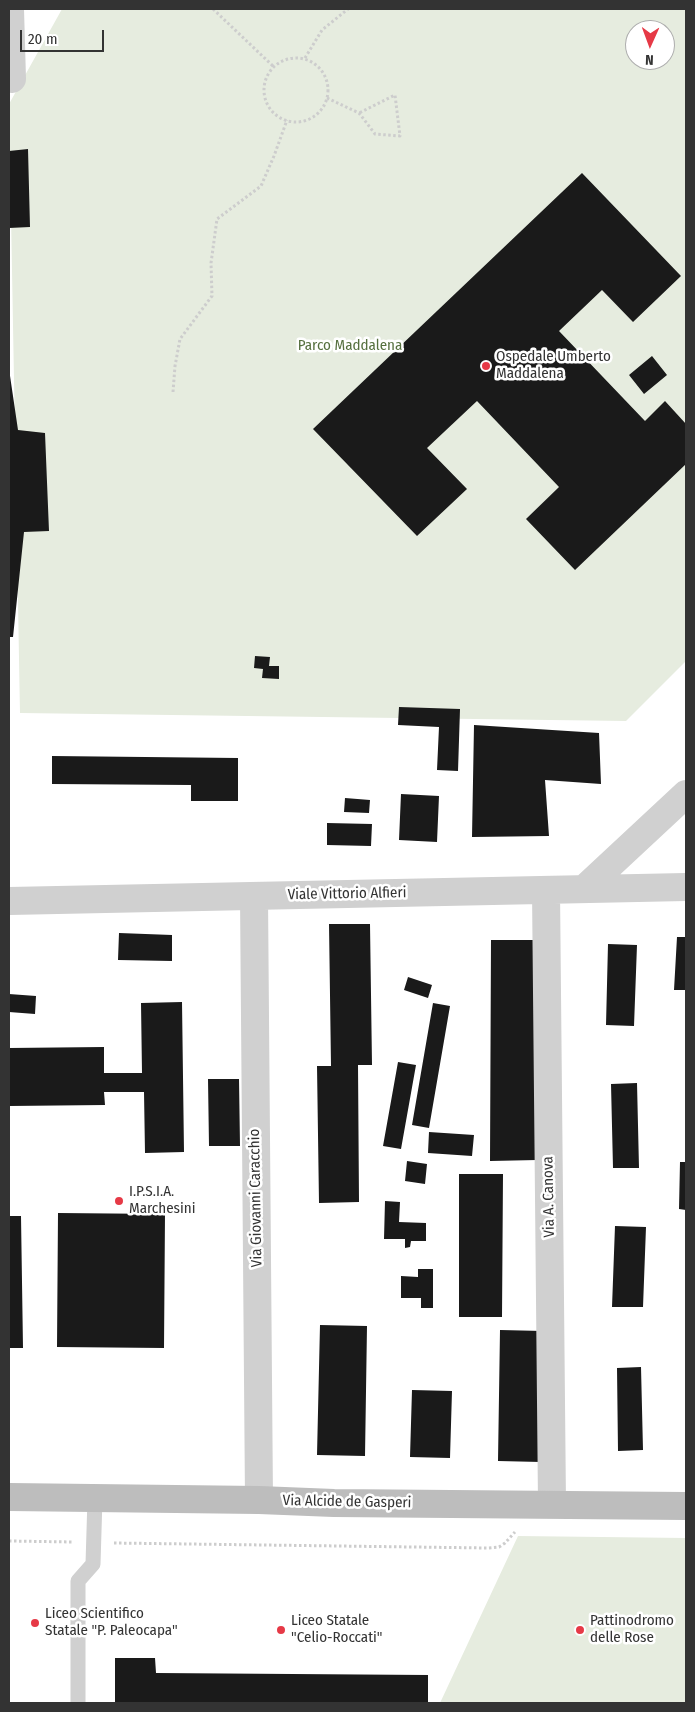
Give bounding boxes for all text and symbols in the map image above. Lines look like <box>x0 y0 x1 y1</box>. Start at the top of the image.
scale bar <box>22 20 106 52</box>
north arrow <box>625 20 675 70</box>
text: 20 m <box>28 30 58 48</box>
text: N <box>645 51 654 68</box>
park label: Parco Maddalena <box>298 337 402 355</box>
place label: Ospedale Umberto Maddalena <box>496 348 611 383</box>
marker: Ospedale Umberto Maddalena <box>480 360 492 372</box>
street label: Viale Vittorio Alfieri <box>287 884 407 904</box>
street label: Via Giovanni Caracchio <box>246 1129 266 1267</box>
street label: Via A. Canova <box>539 1156 559 1238</box>
place label: I.P.S.I.A. Marchesini <box>129 1183 195 1218</box>
marker: I.P.S.I.A. Marchesini <box>113 1195 125 1207</box>
street label: Via Alcide de Gasperi <box>282 1492 412 1512</box>
place label: Liceo Scientifico Statale "P. Paleocapa" <box>45 1605 178 1640</box>
place label: Liceo Statale "Celio-Roccati" <box>291 1612 383 1647</box>
place label: Pattinodromo delle Rose <box>590 1612 674 1647</box>
marker: Liceo Scientifico Statale "P. Paleocapa" <box>29 1617 41 1629</box>
marker: Liceo Statale "Celio-Roccati" <box>275 1624 287 1636</box>
marker: Pattinodromo delle Rose <box>574 1624 586 1636</box>

